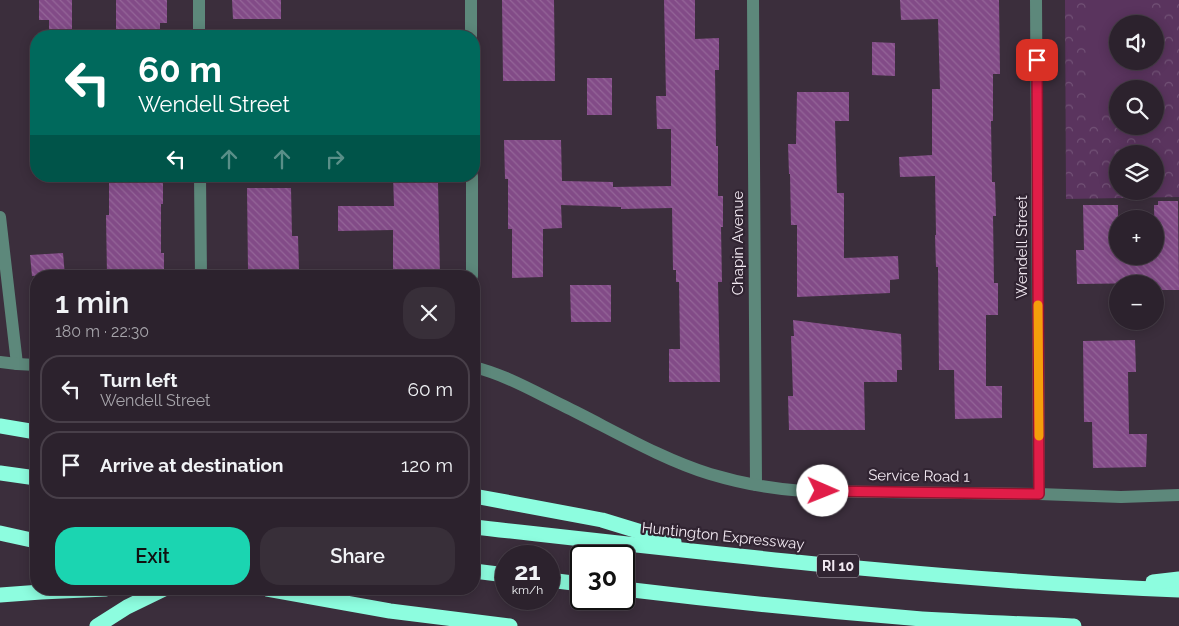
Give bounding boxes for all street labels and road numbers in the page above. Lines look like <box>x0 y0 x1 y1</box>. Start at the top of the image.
street label: Chapin Avenue <box>729 191 747 295</box>
street label: Wendell Street <box>1013 195 1031 299</box>
street label: Service Road 1 <box>868 466 970 486</box>
street label: Huntington Expressway <box>641 519 805 553</box>
road number: RI 10 <box>817 554 859 578</box>

